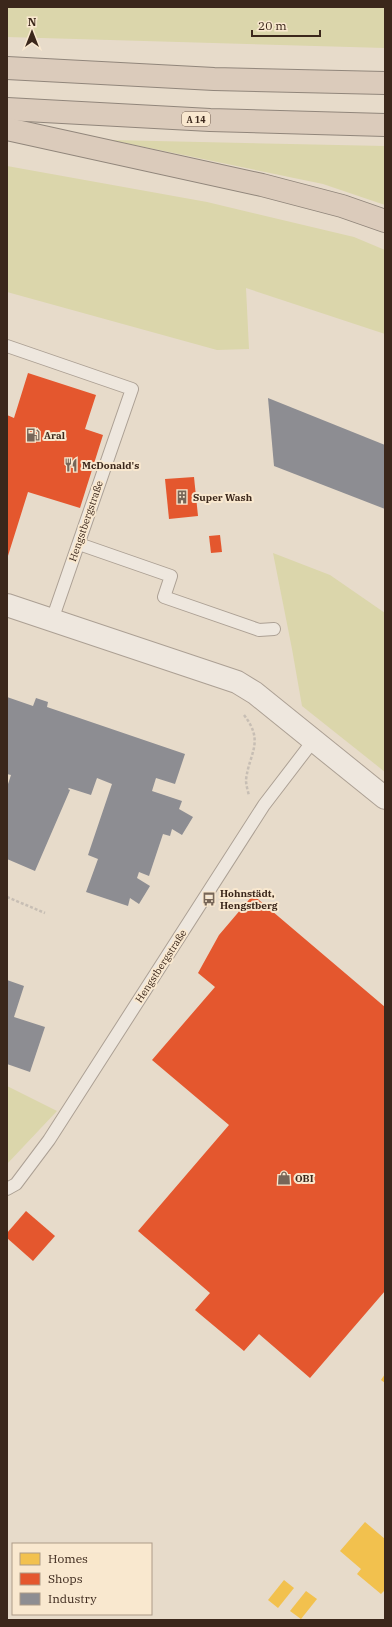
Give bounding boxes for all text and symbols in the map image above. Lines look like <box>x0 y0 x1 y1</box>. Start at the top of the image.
north arrow <box>12 12 52 52</box>
scale bar <box>252 12 320 38</box>
text: N <box>28 15 37 29</box>
text: 20 m <box>258 18 287 33</box>
road number: A 14 <box>182 112 210 126</box>
fuel station icon: Aral <box>25 427 41 443</box>
place label: Aral <box>44 429 65 442</box>
restaurant icon: McDonald's <box>63 457 79 473</box>
place label: McDonald's <box>82 459 139 472</box>
street label: Hengstbergstraße <box>66 479 106 563</box>
building icon: Super Wash <box>174 489 190 505</box>
place label: Super Wash <box>193 491 253 504</box>
place label: Hohnstädt, Hengstberg <box>220 887 278 912</box>
bus stop icon: Hohnstädt, Hengstberg <box>201 891 217 907</box>
street label: Hengstbergstraße <box>132 927 190 1005</box>
shop icon: OBI <box>276 1170 292 1186</box>
place label: OBI <box>295 1172 314 1185</box>
legend <box>12 1543 152 1615</box>
text: Homes <box>48 1551 88 1566</box>
text: Shops <box>48 1571 83 1586</box>
text: Industry <box>48 1591 97 1606</box>

